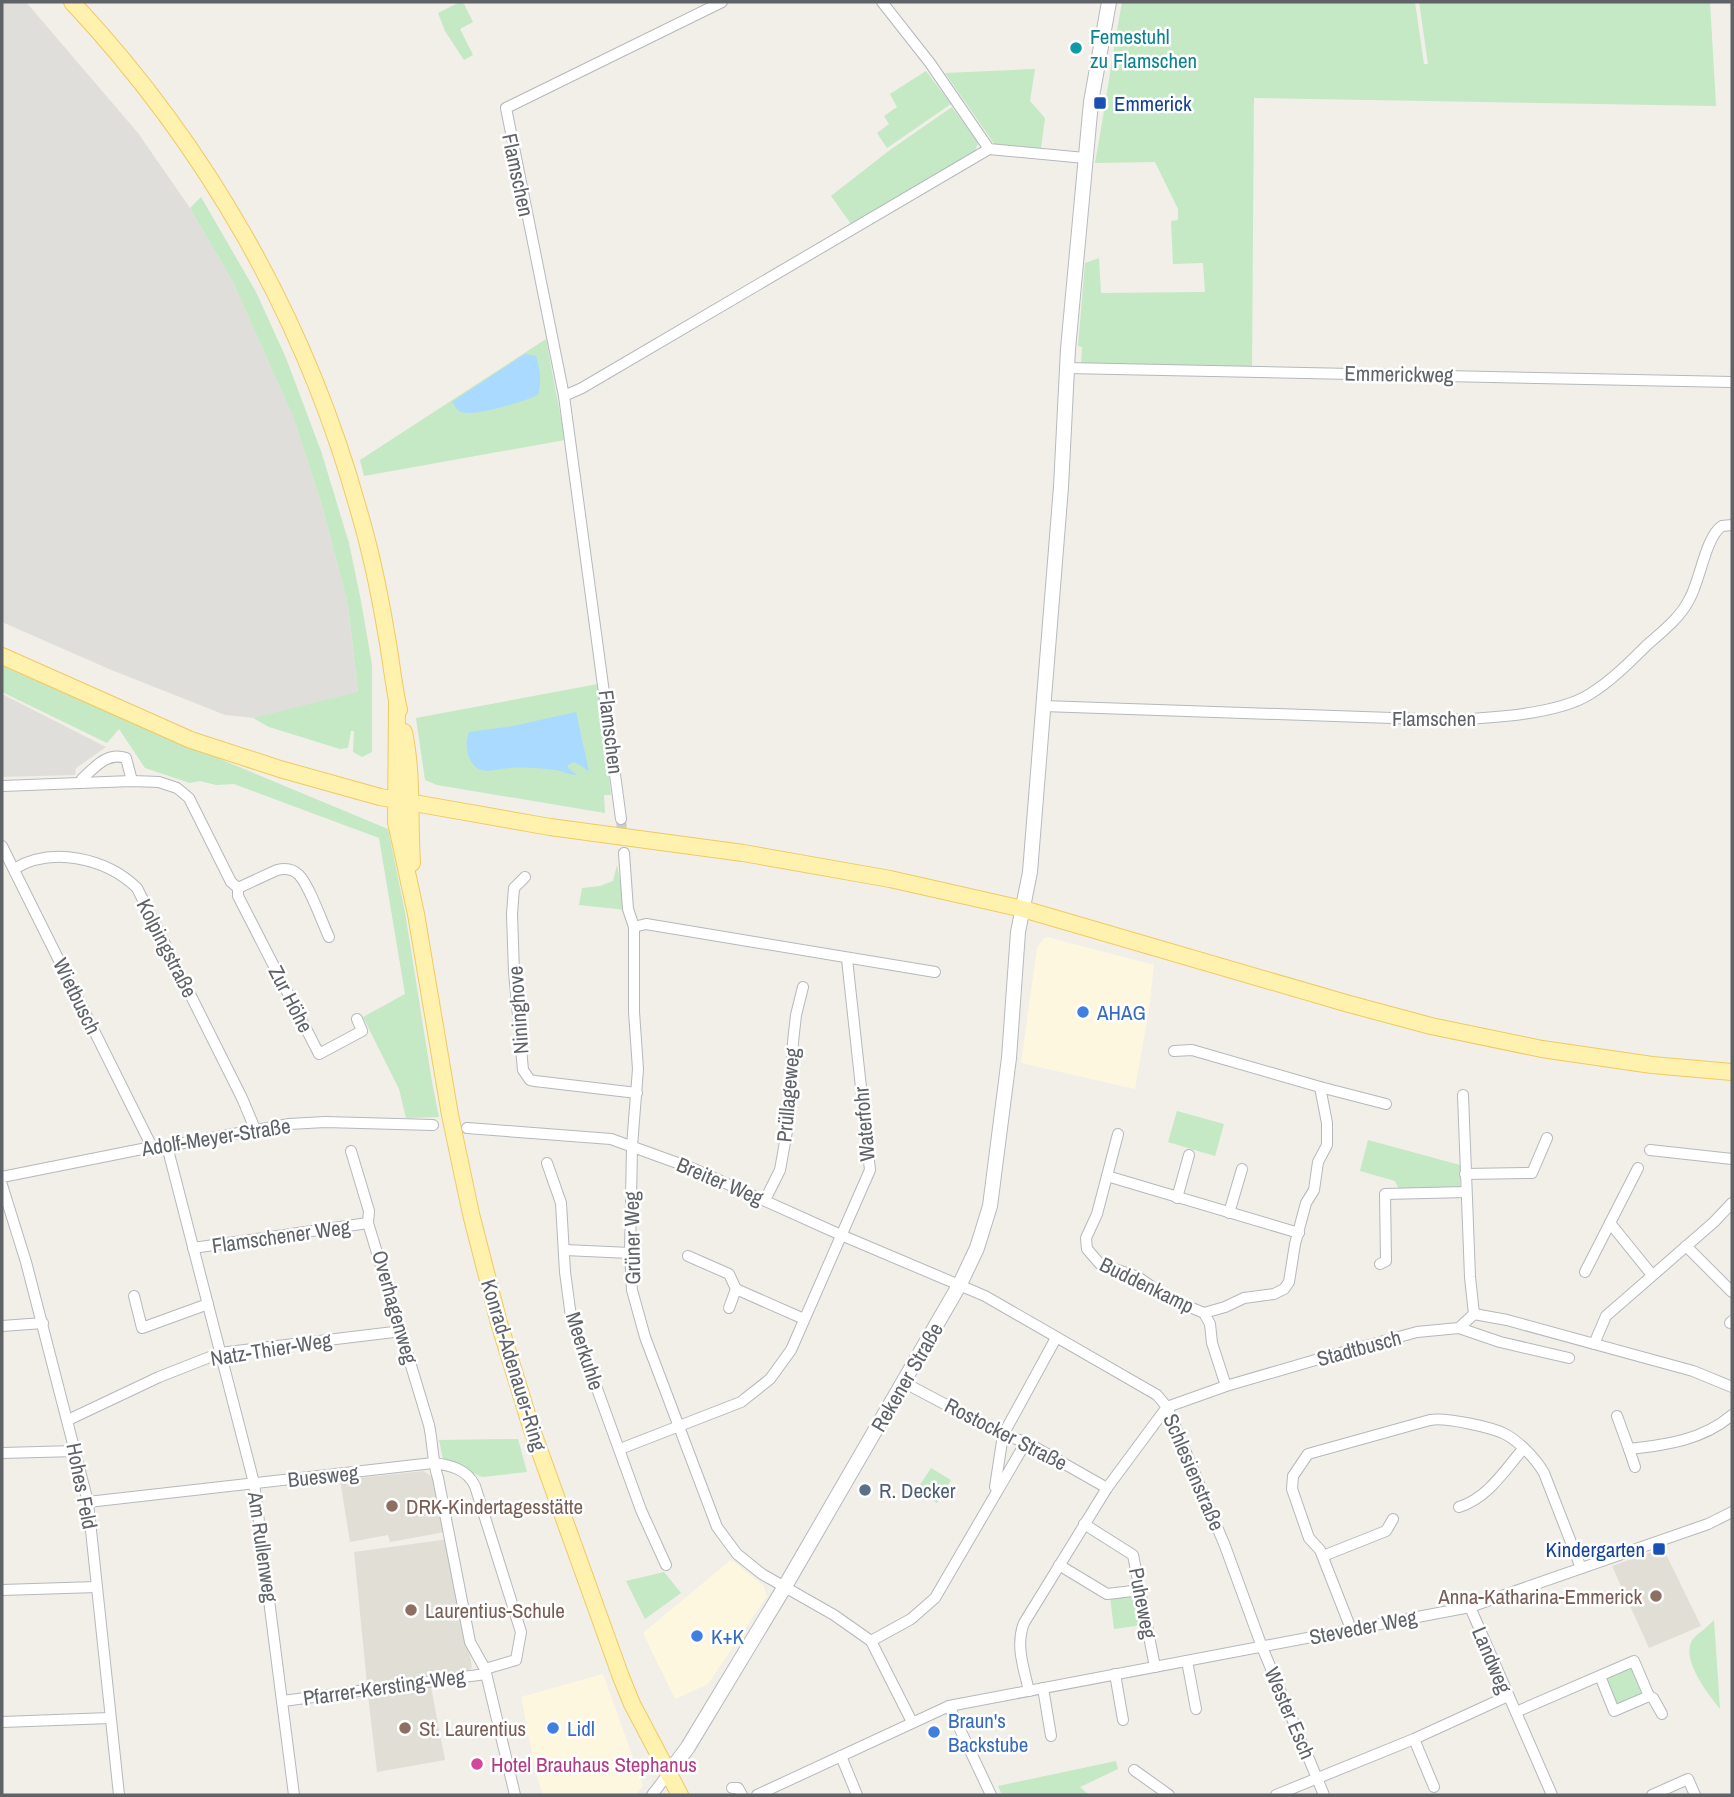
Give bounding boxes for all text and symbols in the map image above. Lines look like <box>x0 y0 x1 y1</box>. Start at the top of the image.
place label: Femestuhl zu Flamschen <box>1090 22 1197 75</box>
marker: Femestuhl zu Flamschen <box>1068 40 1084 56</box>
place label: Emmerick <box>1114 89 1192 118</box>
marker: Emmerick <box>1092 95 1108 111</box>
street label: Flamschen <box>495 131 541 219</box>
street label: Emmerickweg <box>1344 359 1454 389</box>
street label: Flamschen <box>591 688 631 776</box>
street label: Flamschen <box>1392 704 1476 733</box>
street label: Kolpingstraße <box>130 894 204 1002</box>
street label: Wietbusch <box>46 953 108 1039</box>
street label: Zur Höhe <box>262 960 320 1038</box>
street label: Nininghove <box>500 965 536 1055</box>
place label: AHAG <box>1096 998 1146 1027</box>
marker: AHAG <box>1075 1004 1091 1020</box>
street label: Prüllageweg <box>769 1046 807 1143</box>
street label: Waterfohr <box>846 1085 882 1163</box>
street label: Adolf-Meyer-Straße <box>139 1111 292 1163</box>
street label: Breiter Weg <box>672 1150 768 1212</box>
street label: Grüner Weg <box>617 1191 647 1285</box>
street label: Flamschener Weg <box>210 1212 352 1260</box>
street label: Overhagenweg <box>365 1247 425 1368</box>
street label: Buddenkamp <box>1095 1250 1199 1320</box>
street label: Konrad-Adenauer-Ring <box>474 1276 554 1455</box>
street label: Meerkuhle <box>559 1308 611 1394</box>
street label: Rekener Straße <box>864 1317 950 1437</box>
street label: Stadtbusch <box>1314 1323 1404 1373</box>
street label: Natz-Thier-Weg <box>208 1325 334 1373</box>
street label: Rostocker Straße <box>940 1391 1072 1477</box>
street label: Schlesienstraße <box>1156 1409 1232 1535</box>
street label: Hohes Feld <box>59 1440 105 1532</box>
street label: Buesweg <box>286 1458 360 1494</box>
place label: R. Decker <box>879 1476 956 1505</box>
marker: R. Decker <box>857 1482 873 1498</box>
street label: Am Rullenweg <box>241 1489 285 1604</box>
place label: DRK-Kindertagesstätte <box>406 1492 583 1521</box>
marker: DRK-Kindertagesstätte <box>384 1498 400 1514</box>
place label: Kindergarten <box>1545 1535 1645 1564</box>
marker: Kindergarten <box>1651 1541 1667 1557</box>
street label: Puheweg <box>1122 1565 1164 1641</box>
place label: Anna-Katharina-Emmerick <box>1437 1582 1642 1611</box>
marker: Anna-Katharina-Emmerick <box>1648 1588 1664 1604</box>
place label: Laurentius-Schule <box>425 1596 565 1625</box>
marker: Laurentius-Schule <box>403 1602 419 1618</box>
street label: Steveder Weg <box>1307 1602 1420 1652</box>
place label: K+K <box>711 1622 745 1651</box>
street label: Landweg <box>1465 1622 1519 1698</box>
marker: K+K <box>689 1628 705 1644</box>
street label: Pfarrer-Kersting-Weg <box>301 1661 467 1713</box>
street label: Wester Esch <box>1258 1663 1322 1763</box>
place label: Braun's Backstube <box>948 1706 1028 1759</box>
place label: St. Laurentius <box>419 1714 526 1743</box>
place label: Lidl <box>567 1714 595 1743</box>
marker: St. Laurentius <box>397 1720 413 1736</box>
marker: Lidl <box>545 1720 561 1736</box>
marker: Braun's Backstube <box>926 1724 942 1740</box>
place label: Hotel Brauhaus Stephanus <box>491 1750 697 1779</box>
marker: Hotel Brauhaus Stephanus <box>469 1756 485 1772</box>

